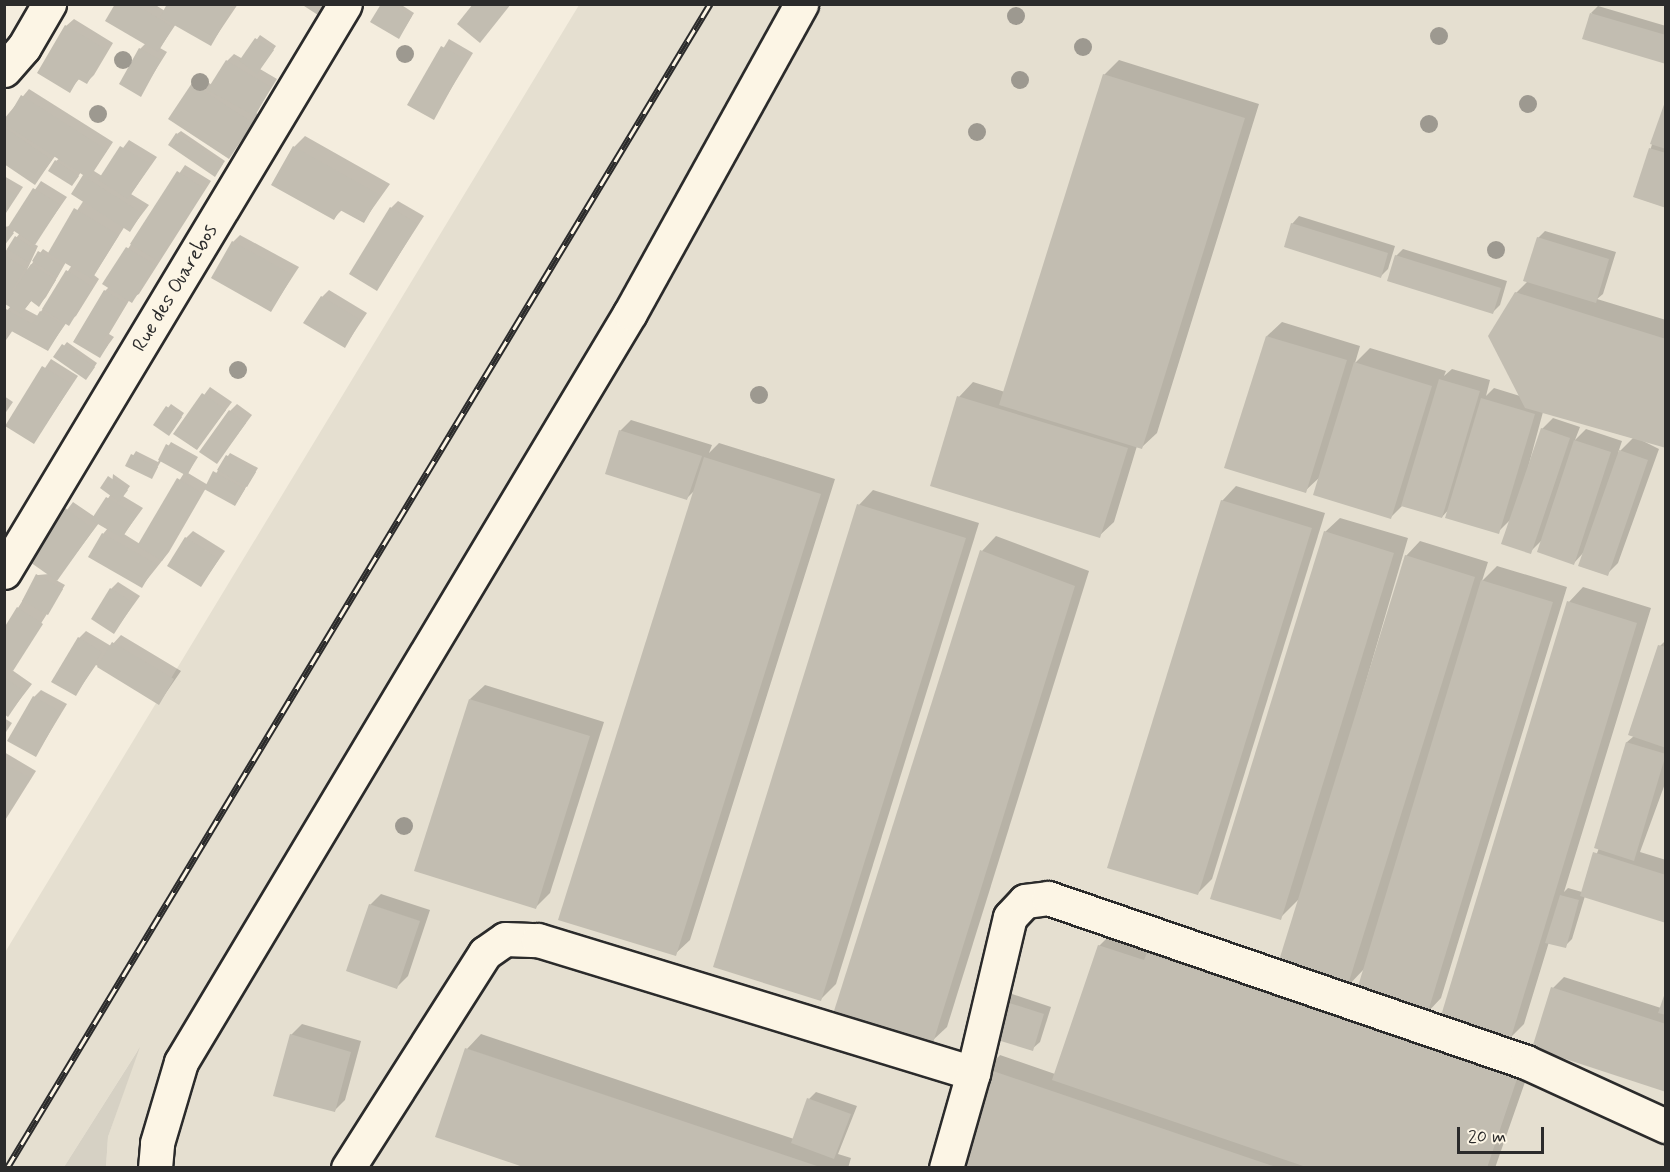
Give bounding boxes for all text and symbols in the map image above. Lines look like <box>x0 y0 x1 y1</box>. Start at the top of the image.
street label: Rue des Ouarebos <box>127 220 223 356</box>
scale bar <box>1460 1115 1547 1153</box>
text: 20 m <box>1468 1125 1506 1149</box>

